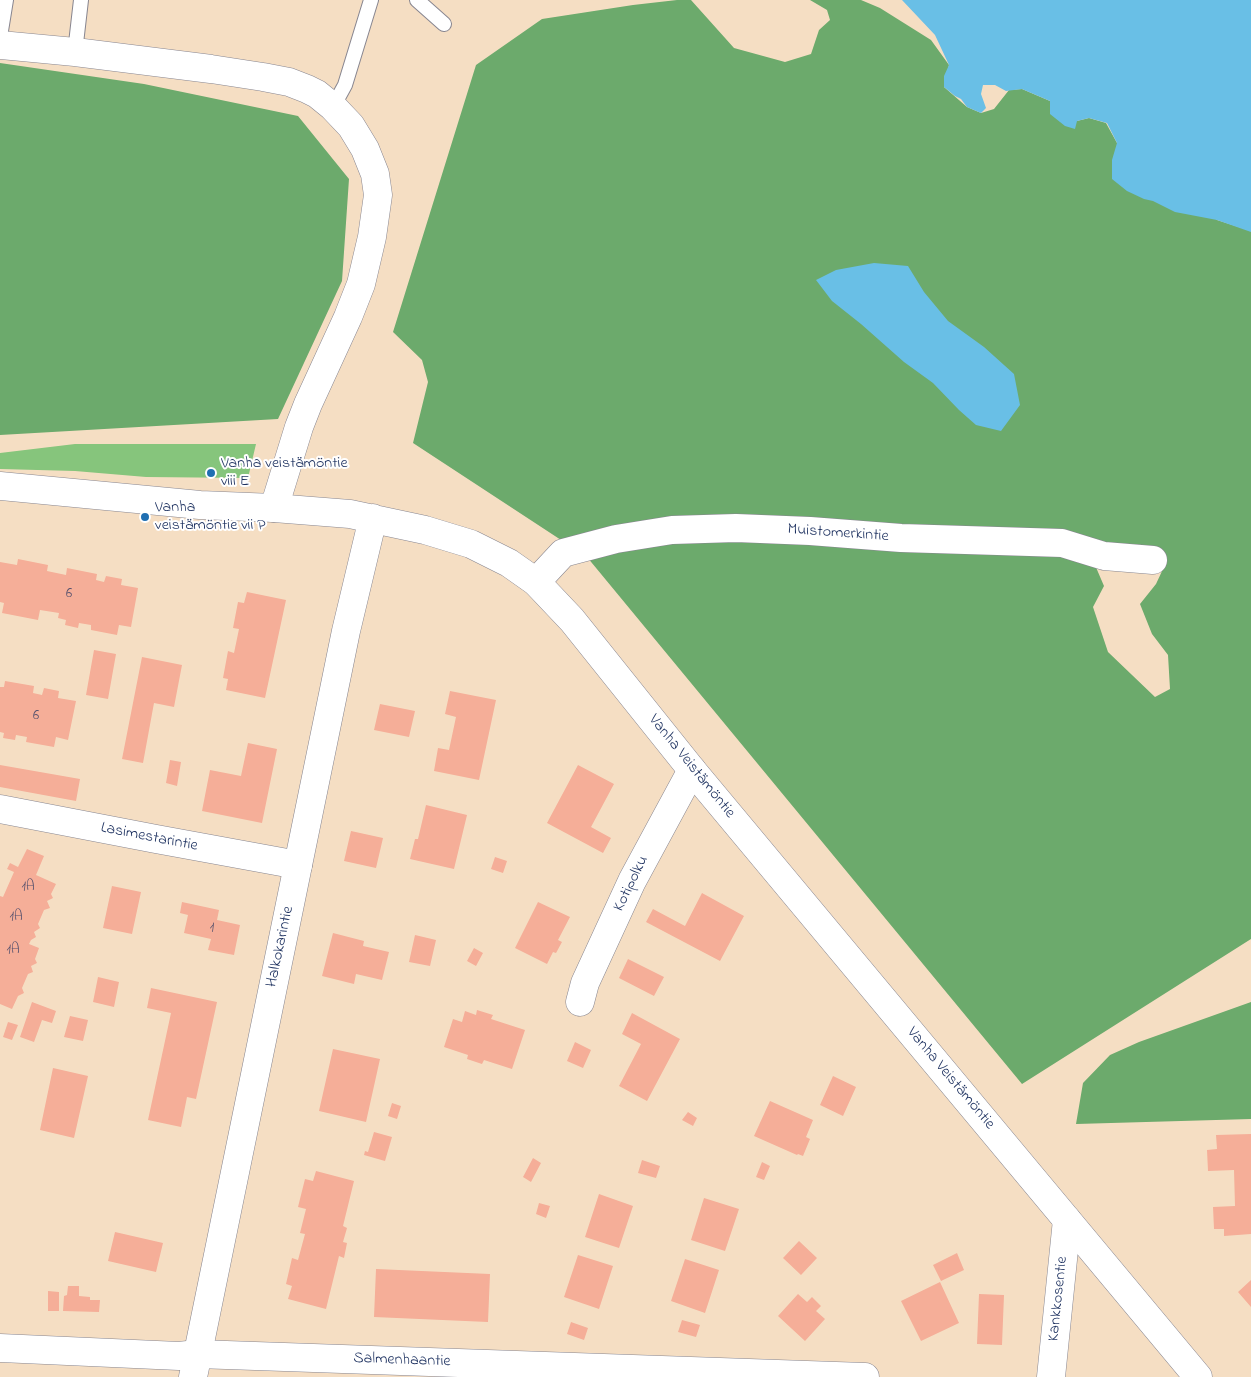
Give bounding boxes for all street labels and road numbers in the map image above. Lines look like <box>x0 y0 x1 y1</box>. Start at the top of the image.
street label: Muistomerkintie <box>787 521 889 547</box>
street label: Vanha Veistämöntie <box>643 711 739 823</box>
street label: Lasimestarintie <box>99 819 199 857</box>
street label: Kotipolku <box>610 853 654 915</box>
street label: Halkokarintie <box>263 905 299 989</box>
street label: Vanha Veistämöntie <box>902 1024 998 1134</box>
street label: Kankkosentie <box>1045 1256 1073 1342</box>
street label: Salmenhaantie <box>353 1350 451 1372</box>

